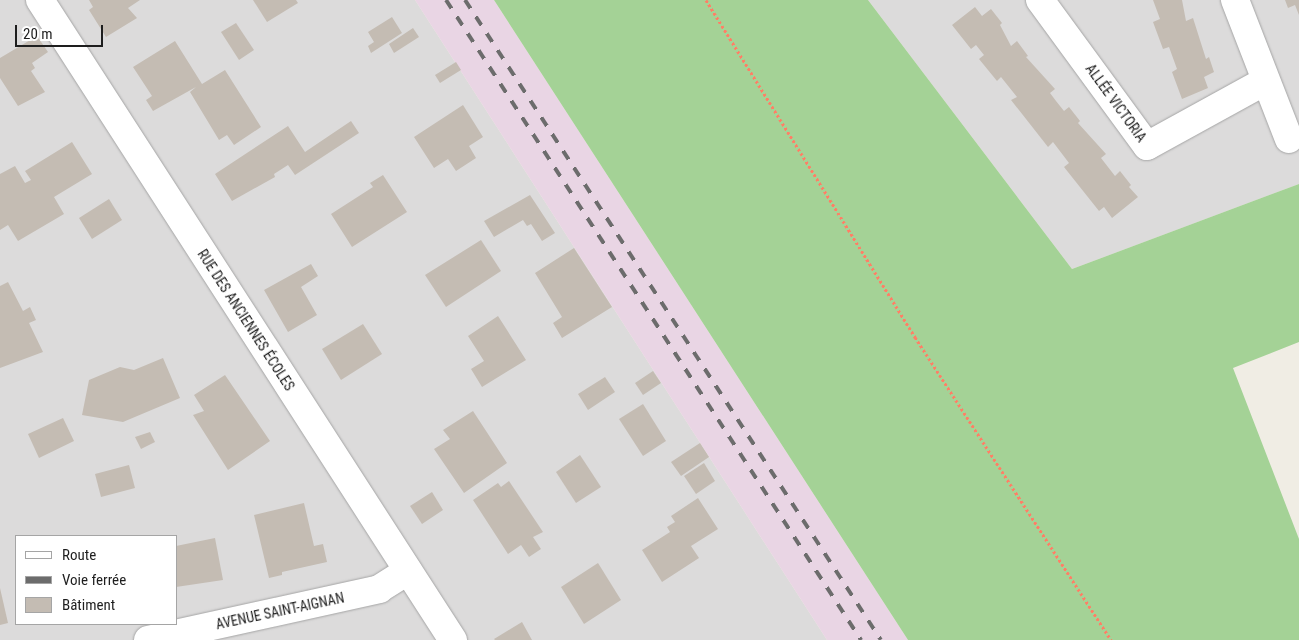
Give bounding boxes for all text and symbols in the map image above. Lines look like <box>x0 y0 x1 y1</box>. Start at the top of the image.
scale bar <box>18 15 105 47</box>
text: 20 m <box>23 25 53 43</box>
street label: ALLÉE VICTORIA <box>1082 61 1150 145</box>
street label: RUE DES ANCIENNES ÉCOLES <box>194 246 298 394</box>
legend <box>15 535 178 625</box>
text: Route <box>62 546 96 564</box>
text: Voie ferrée <box>62 571 126 589</box>
street label: AVENUE SAINT-AIGNAN <box>214 589 346 633</box>
text: Bâtiment <box>62 596 115 614</box>

